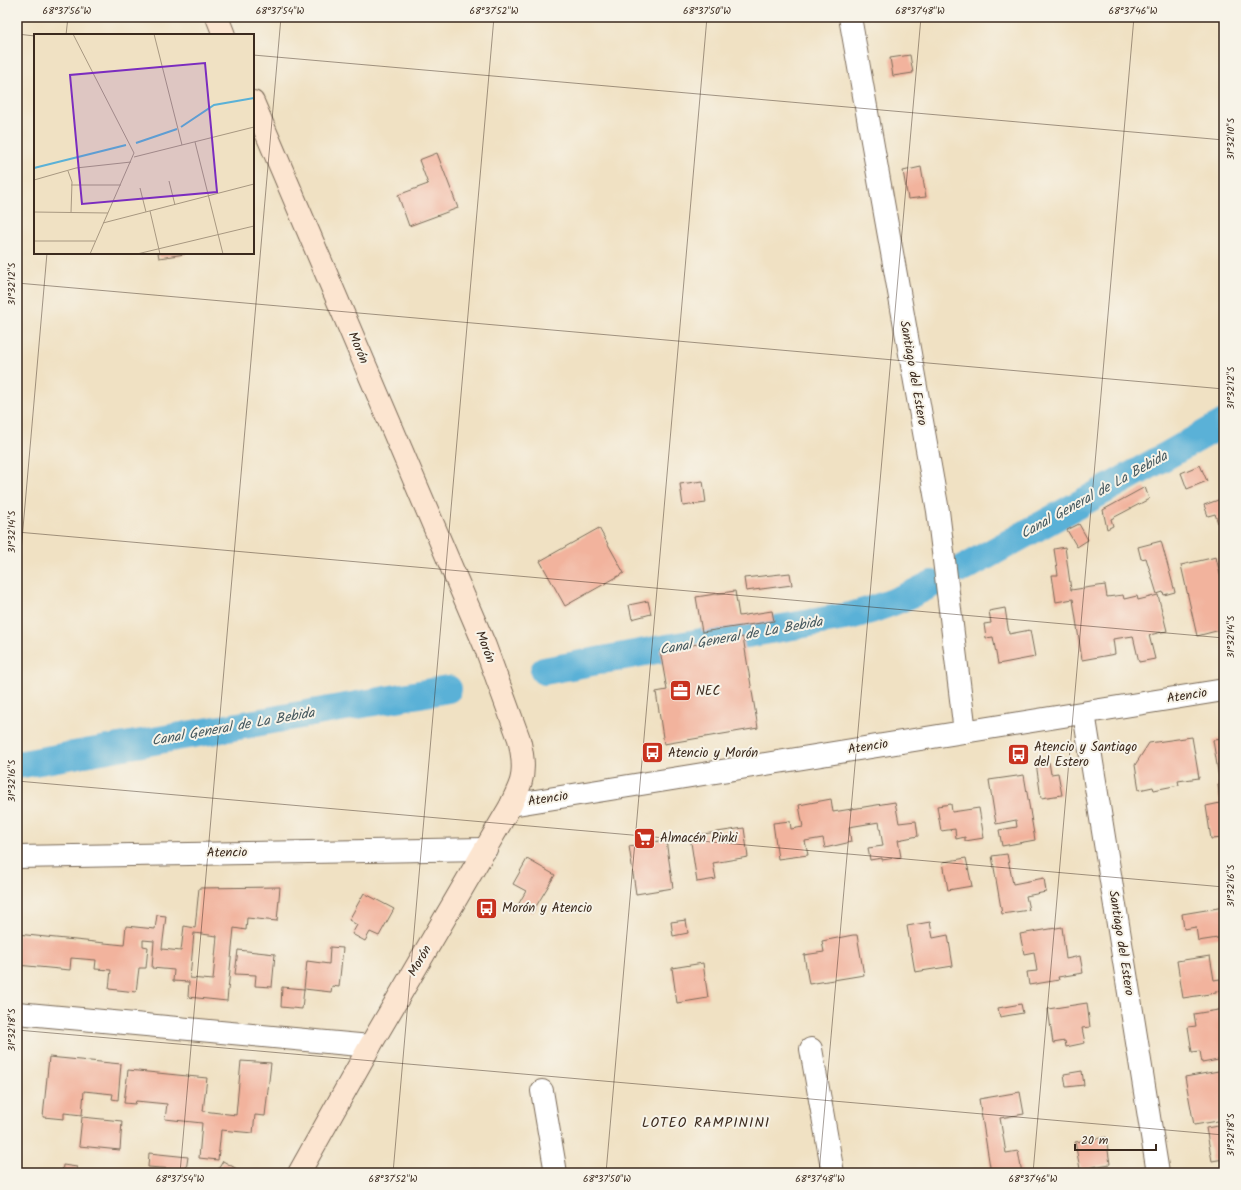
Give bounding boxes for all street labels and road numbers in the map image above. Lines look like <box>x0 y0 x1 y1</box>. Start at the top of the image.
street label: Santiago del Estero <box>893 319 933 427</box>
street label: Morón <box>342 329 374 367</box>
street label: Morón <box>469 628 501 666</box>
street label: Atencio <box>1165 682 1209 710</box>
street label: Atencio <box>846 733 890 761</box>
street label: Atencio <box>526 785 570 813</box>
street label: Atencio <box>207 842 248 864</box>
street label: Santiago del Estero <box>1102 889 1140 997</box>
street label: Morón <box>403 941 437 981</box>

